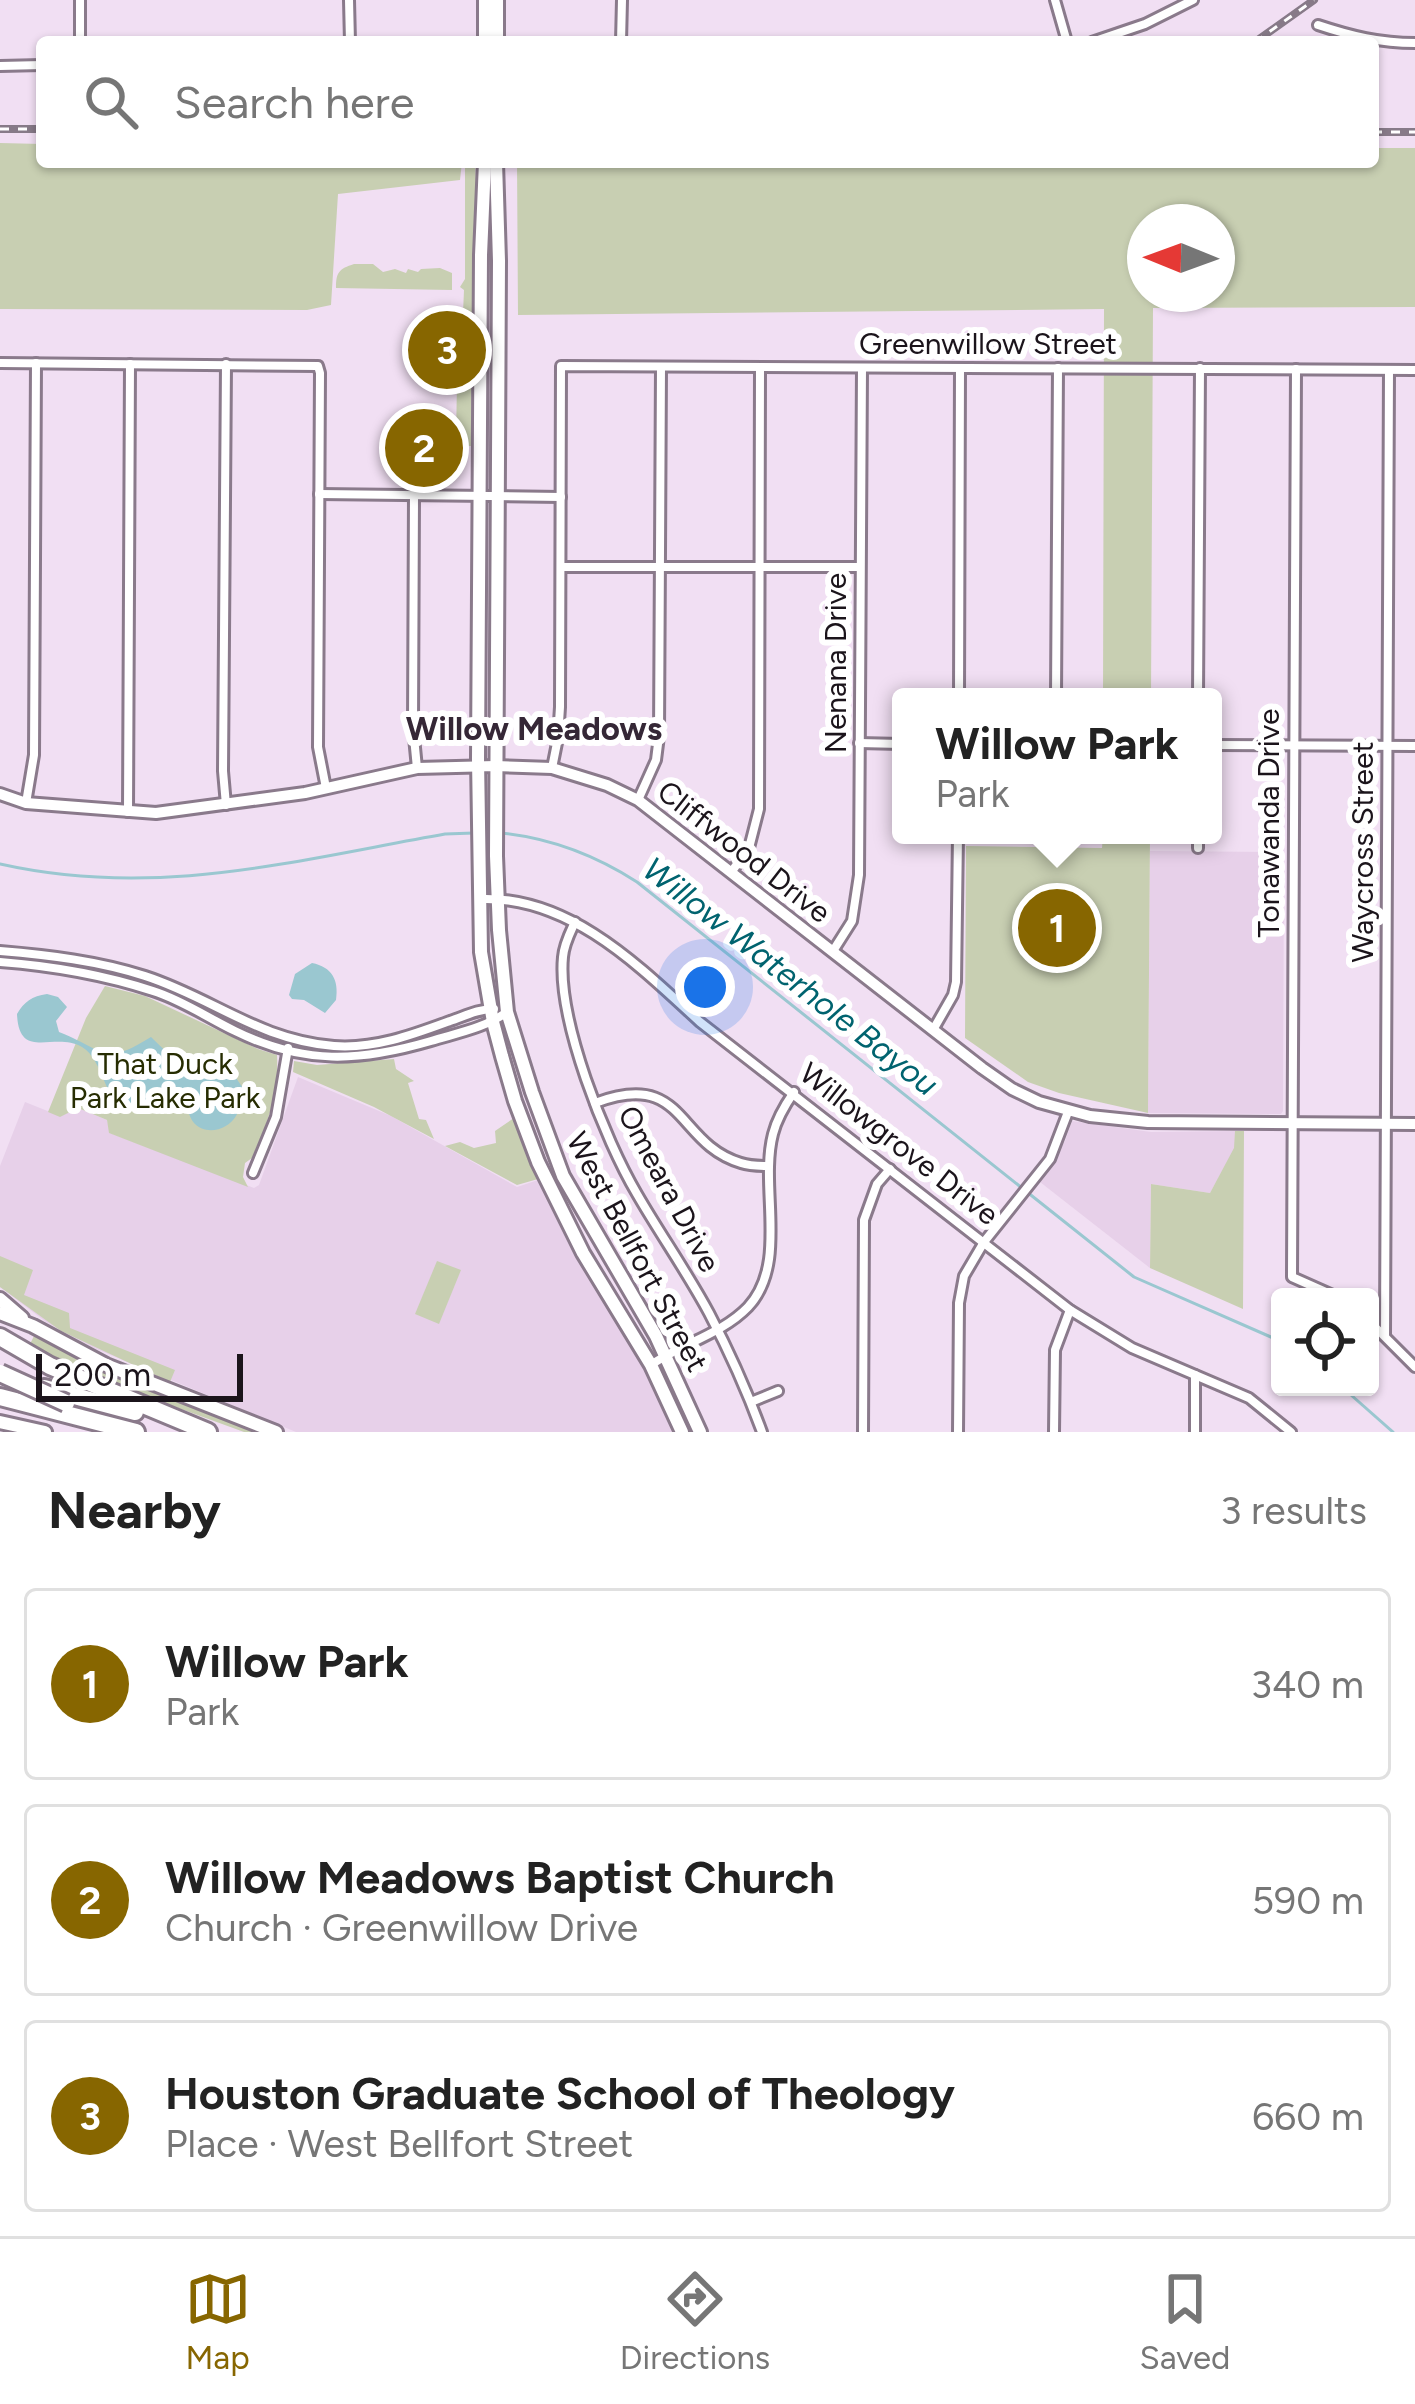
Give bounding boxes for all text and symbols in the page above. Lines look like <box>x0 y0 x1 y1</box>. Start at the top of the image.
search box <box>36 36 1379 168</box>
icon: search <box>78 69 144 135</box>
text: Search here <box>174 75 414 129</box>
north arrow <box>1127 204 1235 312</box>
pin: 3 <box>408 305 486 395</box>
street label: Greenwillow Street <box>859 325 1117 362</box>
pin: 2 <box>385 403 463 493</box>
street label: Nenana Drive <box>817 573 854 753</box>
popup <box>892 688 1222 844</box>
district label: Willow Meadows <box>406 709 662 748</box>
street label: Tonawanda Drive <box>1250 709 1287 937</box>
text: Willow Park <box>935 716 1179 770</box>
street label: Waycross Street <box>1344 741 1381 963</box>
text: Park <box>935 770 1009 817</box>
street label: Cliffwood Drive <box>650 772 838 931</box>
water label: Willow Waterhole Bayou <box>635 849 946 1104</box>
pin: 1 <box>1018 883 1096 973</box>
your location <box>675 957 735 1017</box>
park label: That Duck Park Lake Park <box>70 1045 261 1116</box>
street label: Willowgrove Drive <box>792 1054 1006 1233</box>
street label: Omeara Drive <box>610 1099 729 1278</box>
street label: West Bellfort Street <box>559 1126 716 1378</box>
map controls <box>1271 1288 1379 1396</box>
button: locate <box>1271 1288 1379 1396</box>
scale bar <box>36 1348 243 1401</box>
text: 200 m <box>54 1355 151 1394</box>
text: Nearby <box>48 1480 221 1541</box>
text: 3 results <box>1220 1487 1367 1534</box>
text: Willow Park <box>165 1634 409 1688</box>
text: 1 <box>82 1661 98 1708</box>
text: 340 m <box>1251 1661 1364 1708</box>
text: Park <box>165 1688 239 1735</box>
text: Willow Meadows Baptist Church <box>165 1850 835 1904</box>
text: 2 <box>79 1877 101 1924</box>
text: 590 m <box>1252 1877 1364 1924</box>
text: Church · Greenwillow Drive <box>165 1904 638 1951</box>
text: Houston Graduate School of Theology <box>165 2066 955 2120</box>
text: 3 <box>79 2093 101 2140</box>
text: 660 m <box>1252 2093 1364 2140</box>
text: Place · West Bellfort Street <box>165 2120 633 2167</box>
tab: Map <box>185 2266 251 2377</box>
tab: Directions <box>620 2266 770 2377</box>
tab: Saved <box>1139 2266 1230 2377</box>

